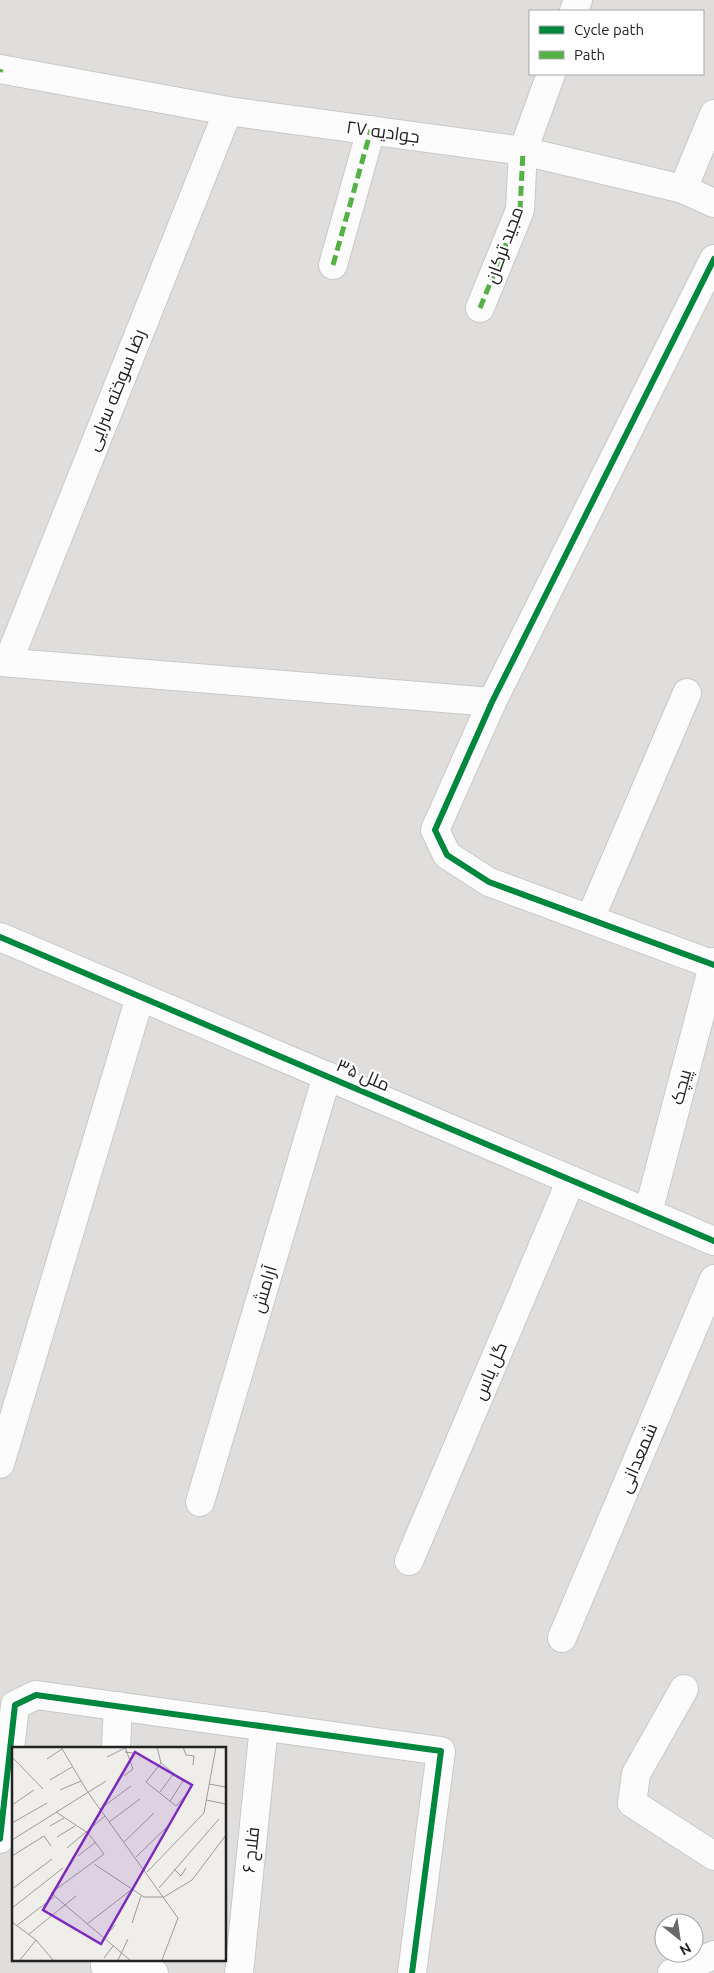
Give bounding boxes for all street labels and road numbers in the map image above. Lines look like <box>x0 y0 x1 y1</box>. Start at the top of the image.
street label: جوادیه ۲۷ <box>345 116 421 148</box>
street label: مجید ترکان <box>480 204 528 286</box>
street label: رضا سوخته سرایی <box>82 326 150 454</box>
street label: ملل ۳۵ <box>333 1054 393 1096</box>
street label: پیچک <box>666 1067 697 1107</box>
street label: آرامش <box>246 1262 282 1315</box>
street label: گل یاس <box>468 1339 512 1403</box>
street label: شمعدانی <box>613 1420 663 1496</box>
street label: فلاح ۶ <box>238 1826 265 1874</box>

